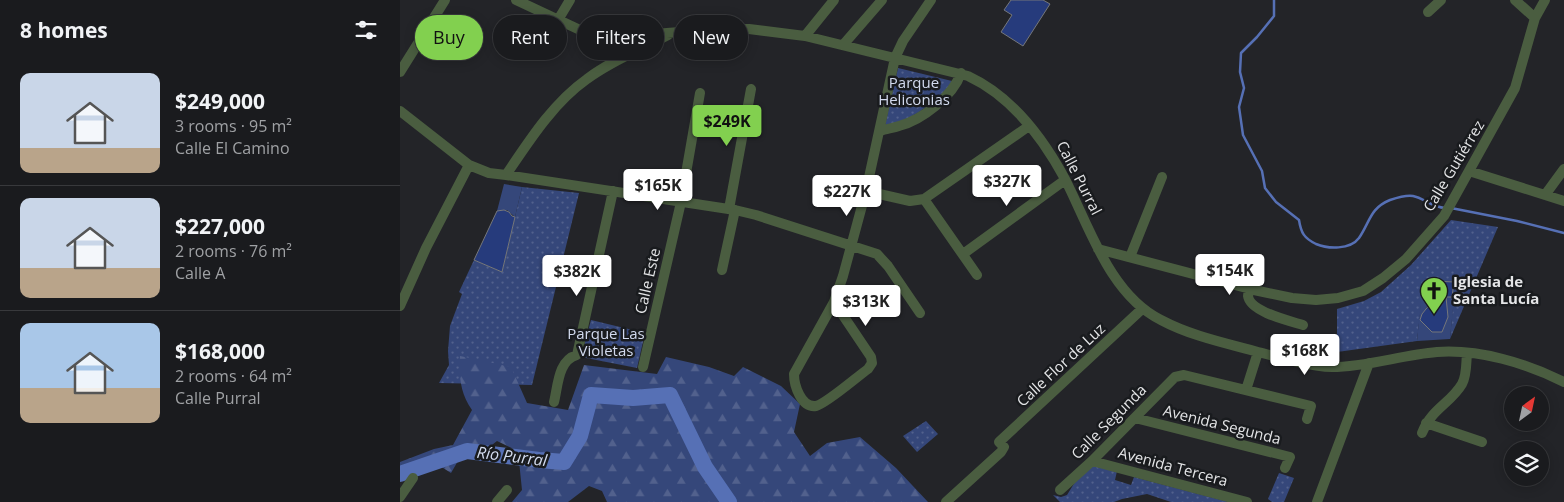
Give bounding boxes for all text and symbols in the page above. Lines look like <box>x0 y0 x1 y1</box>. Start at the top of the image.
chip: Buy <box>415 15 483 60</box>
chip: Rent <box>493 15 567 60</box>
chip: Filters <box>577 15 664 60</box>
chip: New <box>674 15 748 60</box>
text: 8 homes <box>20 16 108 44</box>
icon: filters <box>352 16 380 44</box>
park label: Parque Heliconias <box>878 72 950 109</box>
text: $249,000 <box>175 87 265 115</box>
icon: home <box>60 93 120 153</box>
pin: $249K <box>692 104 762 147</box>
text: $249K <box>703 110 751 132</box>
text: 3 rooms · 95 m² <box>175 115 292 137</box>
street label: Calle Gutiérrez <box>1418 116 1488 215</box>
text: Calle El Camino <box>175 137 290 159</box>
street label: Calle Purral <box>1053 137 1107 218</box>
pin: $327K <box>972 164 1042 207</box>
pin: $165K <box>623 168 693 211</box>
text: $327K <box>983 170 1031 192</box>
text: $165K <box>634 174 682 196</box>
pin: $227K <box>812 174 882 217</box>
text: $227K <box>823 180 871 202</box>
text: $227,000 <box>175 212 265 240</box>
icon: home <box>60 218 120 278</box>
text: 2 rooms · 76 m² <box>175 240 292 262</box>
street label: Calle Este <box>630 246 664 316</box>
pin: $382K <box>542 254 612 297</box>
pin: $154K <box>1195 254 1265 296</box>
text: $154K <box>1206 259 1254 281</box>
text: $382K <box>553 260 601 282</box>
text: Calle A <box>175 262 225 284</box>
place label: Iglesia de Santa Lucía <box>1453 271 1539 308</box>
church icon: Iglesia de Santa Lucía <box>1419 276 1449 315</box>
pin: $313K <box>831 284 901 327</box>
text: $313K <box>842 290 890 312</box>
street label: Calle Flor de Luz <box>1012 318 1109 410</box>
park label: Parque Las Violetas <box>567 323 645 360</box>
pin: $168K <box>1270 334 1340 376</box>
text: $168,000 <box>175 337 265 365</box>
text: $168K <box>1281 339 1329 361</box>
icon: home <box>60 343 120 403</box>
text: 2 rooms · 64 m² <box>175 365 292 387</box>
street label: Calle Segunda <box>1066 379 1150 463</box>
north arrow <box>1504 386 1549 431</box>
map controls <box>1504 386 1549 486</box>
text: Calle Purral <box>175 387 261 409</box>
street label: Avenida Segunda <box>1161 400 1283 448</box>
water label: Río Purral <box>476 441 549 471</box>
button: layers <box>1504 441 1549 486</box>
street label: Avenida Tercera <box>1116 442 1230 490</box>

